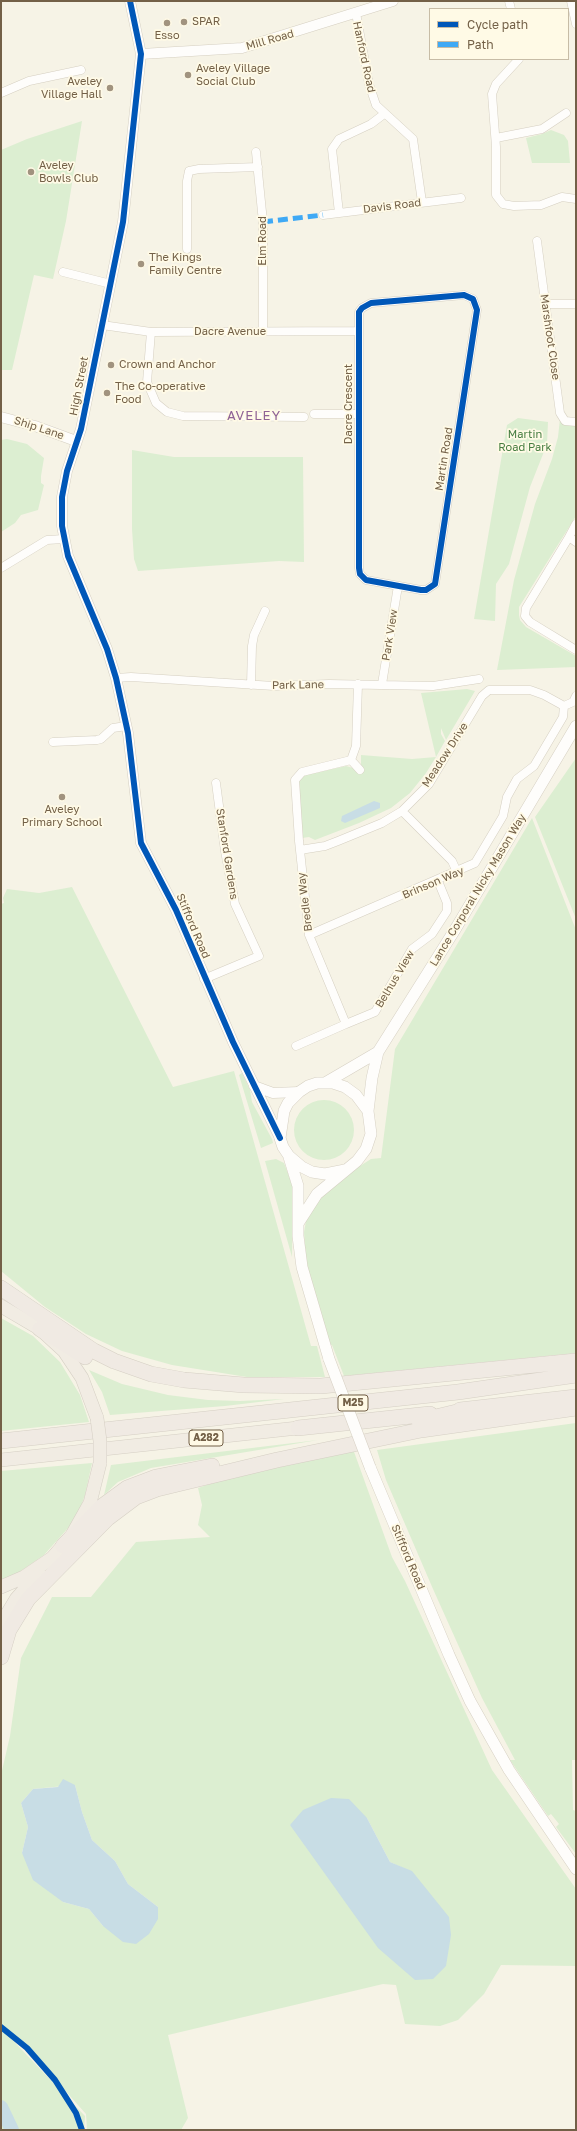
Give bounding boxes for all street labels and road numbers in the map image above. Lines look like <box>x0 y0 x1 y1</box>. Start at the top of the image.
street label: Hanford Road <box>350 20 378 94</box>
street label: Mill Road <box>245 27 295 53</box>
street label: Davis Road <box>362 196 422 216</box>
street label: Elm Road <box>256 216 270 266</box>
street label: Marshfoot Close <box>537 293 563 381</box>
street label: Dacre Avenue <box>194 325 266 339</box>
street label: High Street <box>67 355 91 417</box>
street label: Dacre Crescent <box>342 364 356 444</box>
street label: Ship Lane <box>12 414 66 442</box>
street label: Martin Road <box>432 426 456 492</box>
street label: Park View <box>379 608 401 662</box>
street label: Park Lane <box>272 678 324 692</box>
street label: Meadow Drive <box>419 720 471 790</box>
street label: Stanford Gardens <box>213 807 241 901</box>
street label: Lance Corporal Nicky Mason Way <box>427 811 529 969</box>
street label: Brinson Way <box>400 864 466 902</box>
street label: Bredle Way <box>295 872 315 932</box>
street label: Stifford Road <box>173 891 213 961</box>
street label: Belhus View <box>373 948 417 1010</box>
road number: M25 <box>338 1395 368 1411</box>
road number: A282 <box>189 1430 223 1446</box>
street label: Stifford Road <box>388 1522 428 1592</box>

